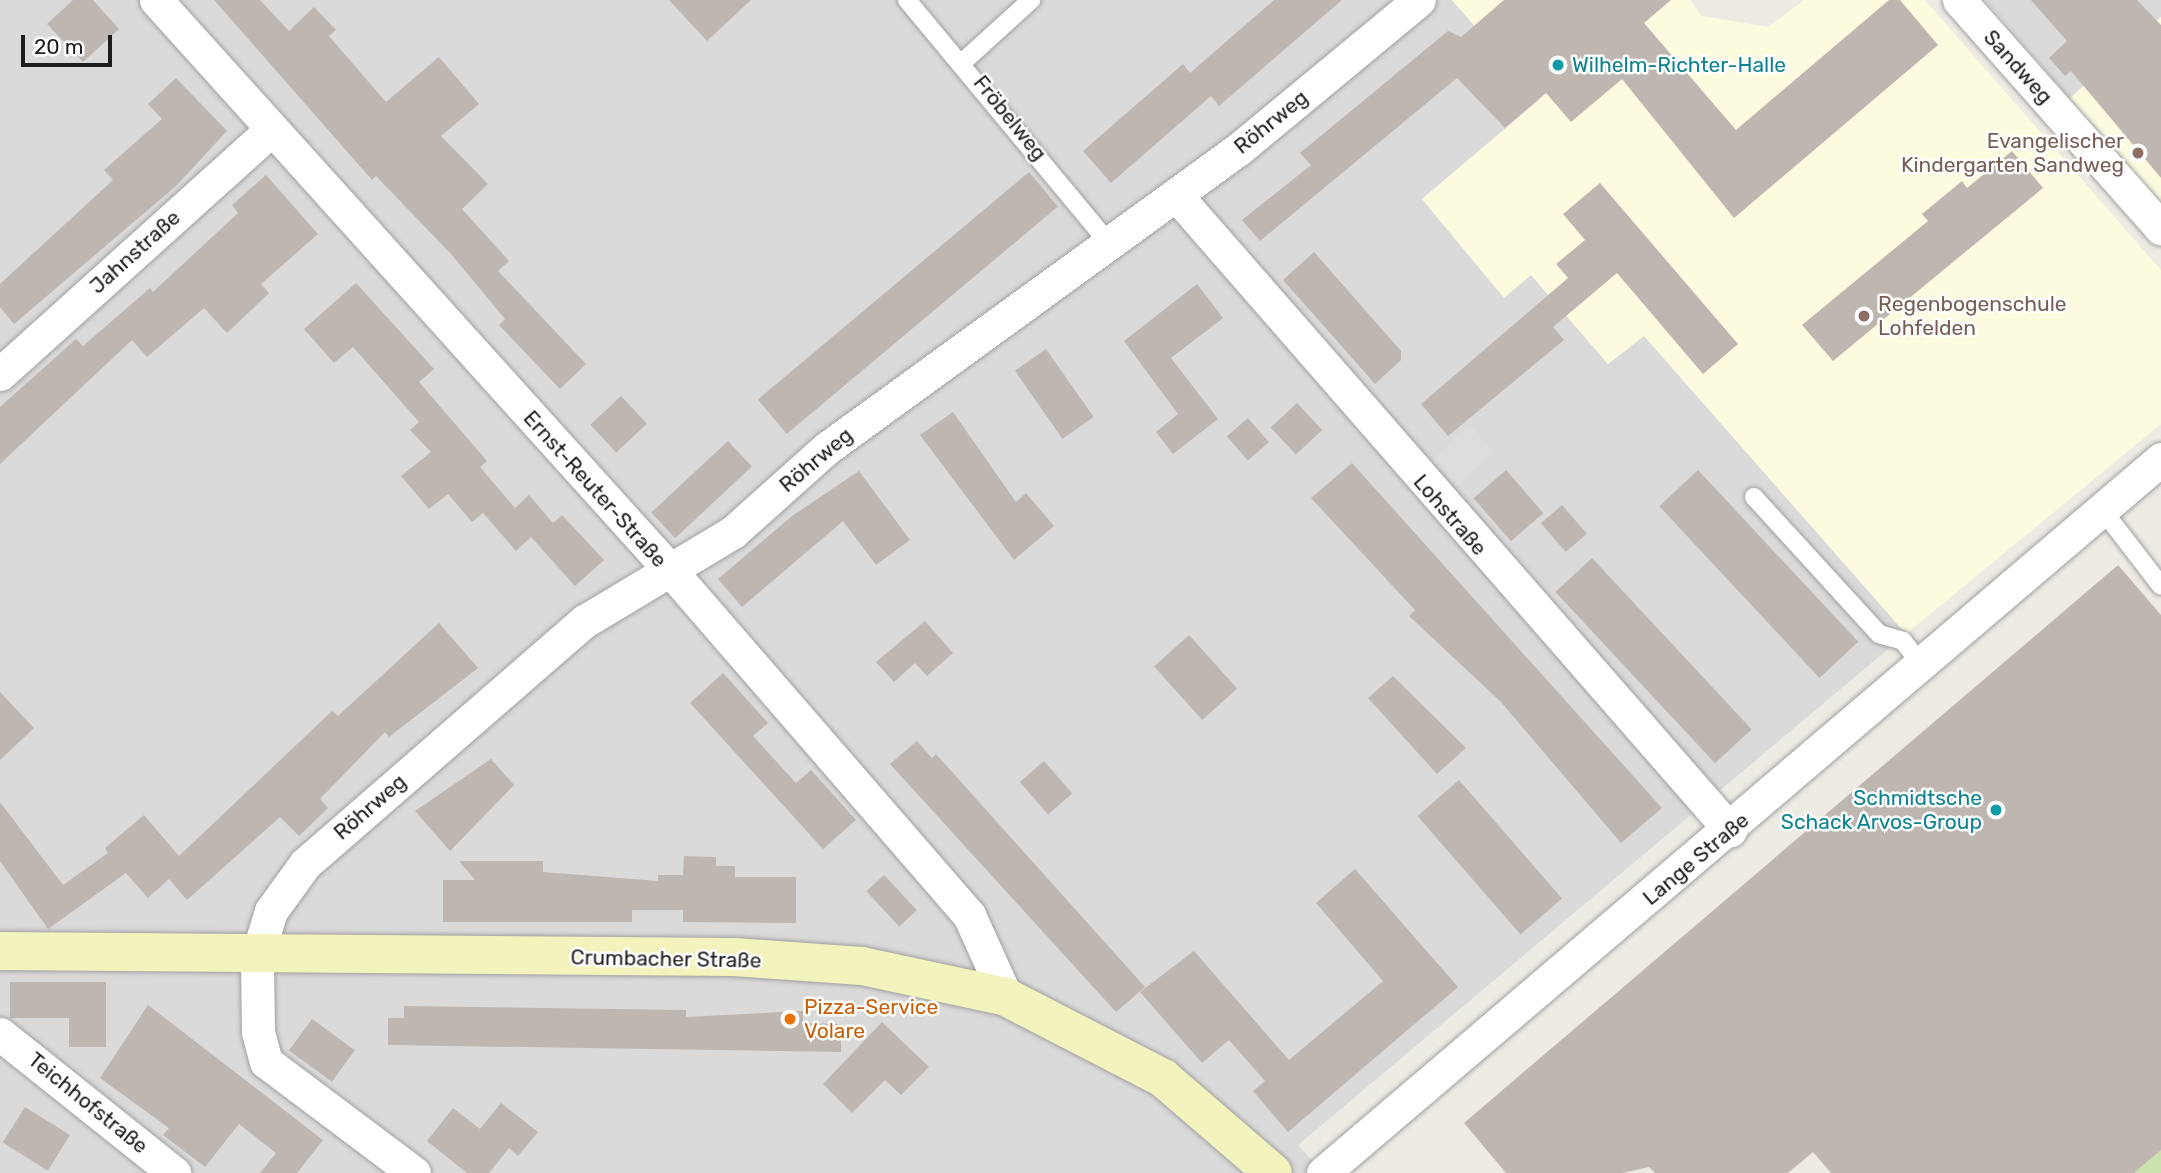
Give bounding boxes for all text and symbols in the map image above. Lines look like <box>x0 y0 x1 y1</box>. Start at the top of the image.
scale bar <box>24 21 116 65</box>
street label: Sandweg <box>1978 25 2058 109</box>
text: 20 m <box>34 34 83 59</box>
place label: Wilhelm-Richter-Halle <box>1572 52 1786 78</box>
marker: Wilhelm-Richter-Halle <box>1550 57 1566 73</box>
street label: Fröbelweg <box>968 70 1052 166</box>
street label: Röhrweg <box>1229 85 1313 159</box>
place label: Evangelischer Kindergarten Sandweg <box>1901 128 2124 178</box>
marker: Evangelischer Kindergarten Sandweg <box>2130 145 2146 161</box>
street label: Jahnstraße <box>85 205 185 299</box>
place label: Regenbogenschule Lohfelden <box>1878 291 2067 341</box>
marker: Regenbogenschule Lohfelden <box>1856 308 1872 324</box>
street label: Ernst-Reuter-Straße <box>518 406 672 572</box>
street label: Röhrweg <box>774 422 858 498</box>
street label: Lohstraße <box>1408 469 1492 561</box>
street label: Röhrweg <box>329 769 411 845</box>
place label: Schmidtsche Schack Arvos-Group <box>1780 785 1982 835</box>
marker: Schmidtsche Schack Arvos-Group <box>1988 802 2004 818</box>
street label: Lange Straße <box>1638 807 1754 911</box>
street label: Crumbacher Straße <box>570 945 762 973</box>
place label: Pizza-Service Volare <box>804 994 938 1044</box>
marker: Pizza-Service Volare <box>782 1011 798 1027</box>
street label: Teichhofstraße <box>23 1047 153 1159</box>

